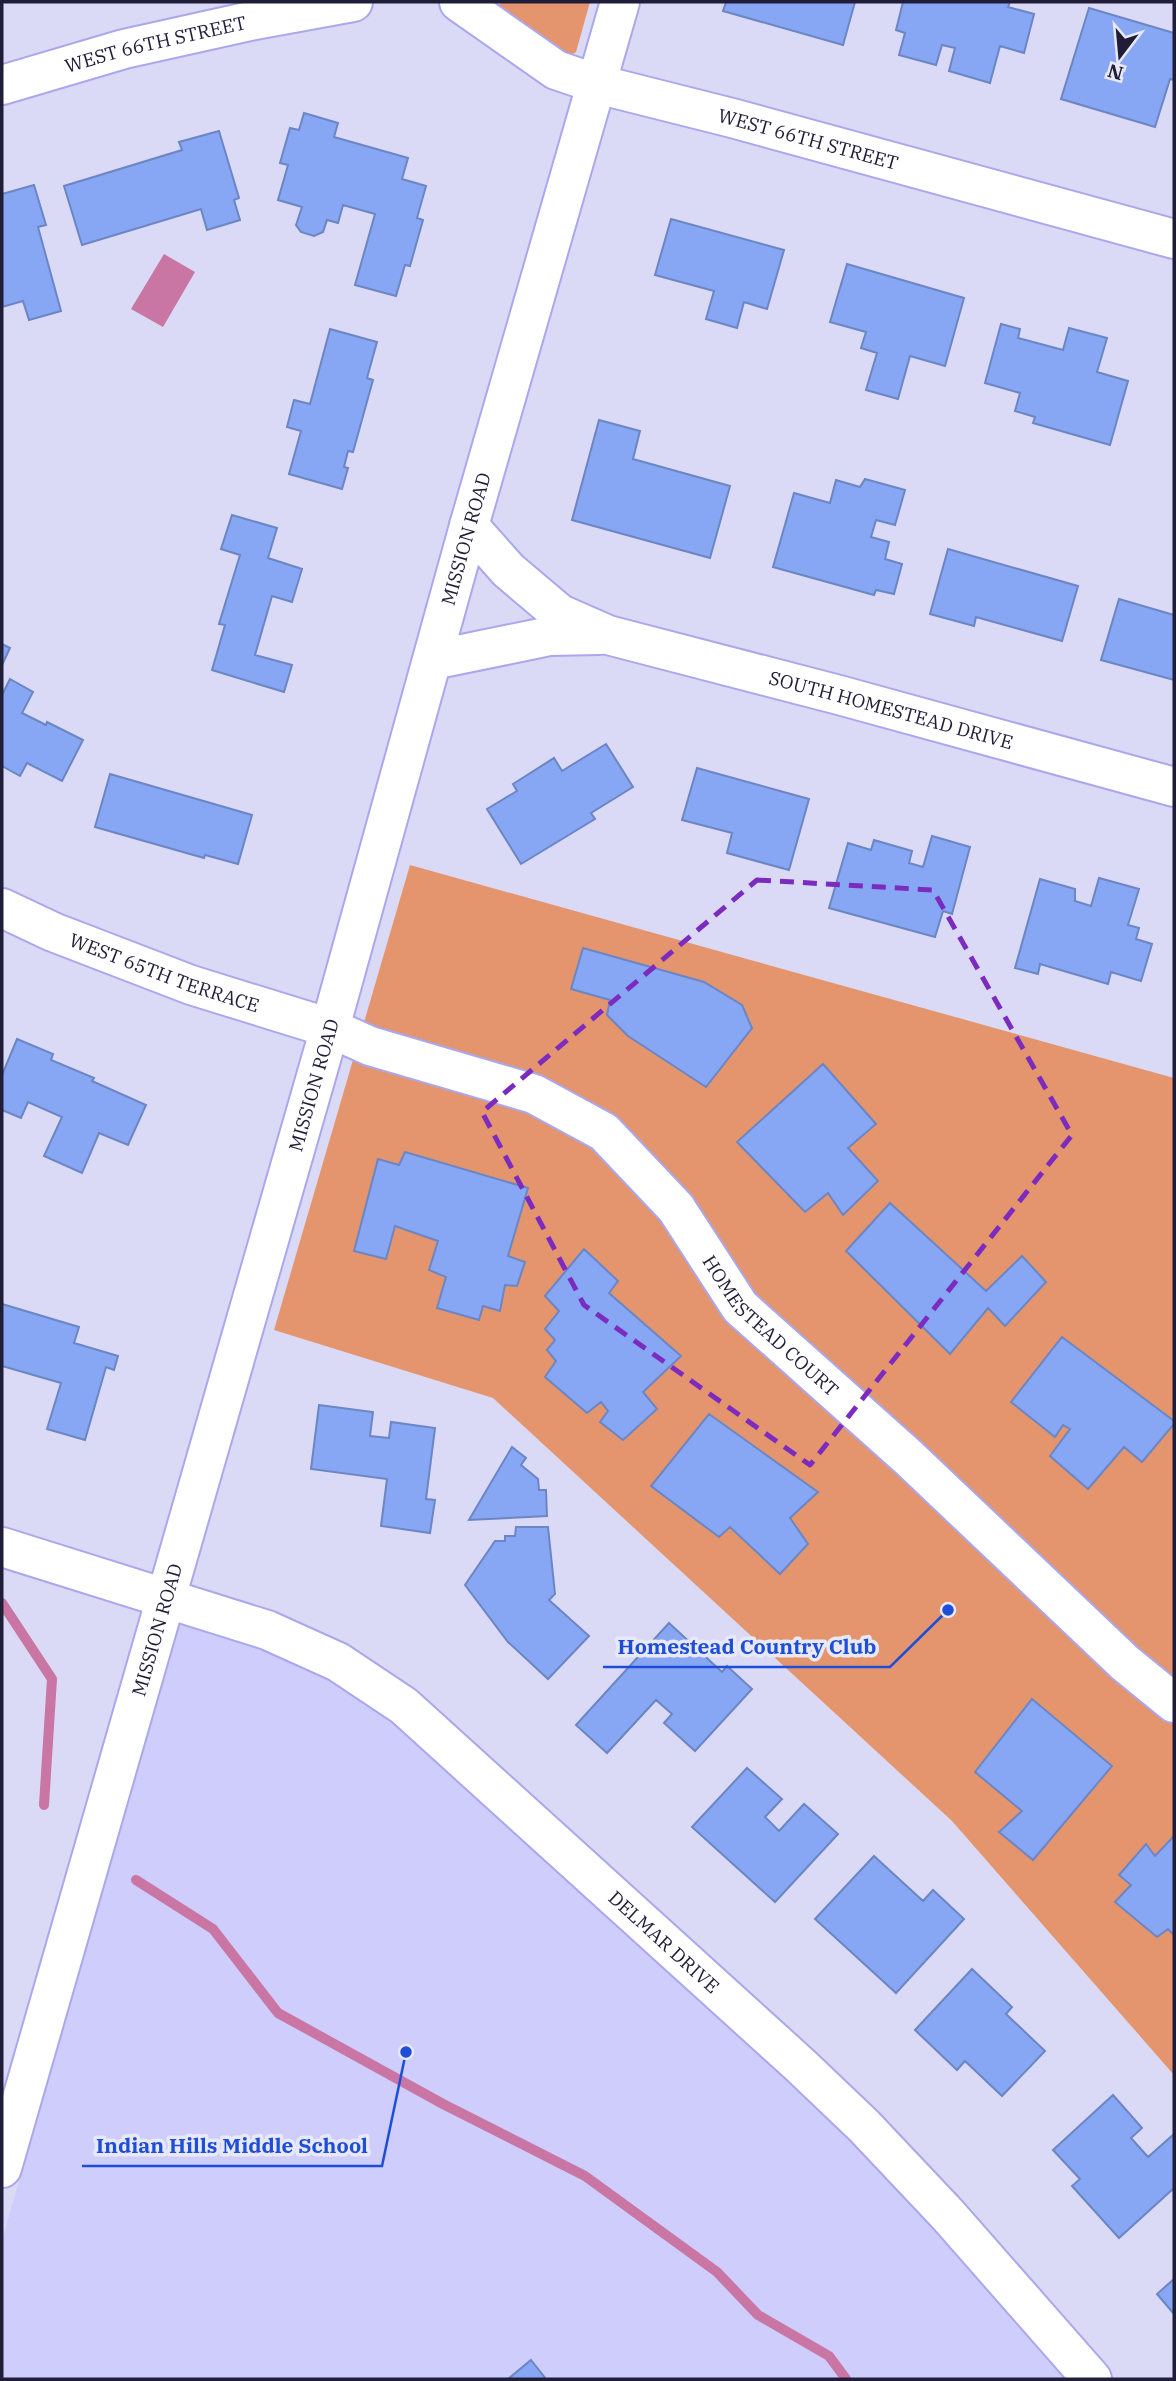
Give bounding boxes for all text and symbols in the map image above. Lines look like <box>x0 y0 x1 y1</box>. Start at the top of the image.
street label: WEST 66TH STREET <box>62 10 248 78</box>
north arrow <box>1085 21 1155 91</box>
text: N <box>1105 59 1126 86</box>
street label: WEST 66TH STREET <box>716 103 901 175</box>
street label: MISSION ROAD <box>436 469 496 608</box>
street label: SOUTH HOMESTEAD DRIVE <box>766 665 1016 754</box>
street label: WEST 65TH TERRACE <box>66 927 262 1017</box>
street label: MISSION ROAD <box>283 1016 344 1154</box>
street label: HOMESTEAD COURT <box>698 1250 844 1401</box>
street label: MISSION ROAD <box>126 1561 187 1699</box>
callout: Homestead Country Club <box>603 1625 890 1667</box>
text: Homestead Country Club <box>618 1632 876 1660</box>
street label: DELMAR DRIVE <box>604 1885 725 1998</box>
callout: Indian Hills Middle School <box>82 2124 382 2166</box>
text: Indian Hills Middle School <box>96 2131 368 2159</box>

